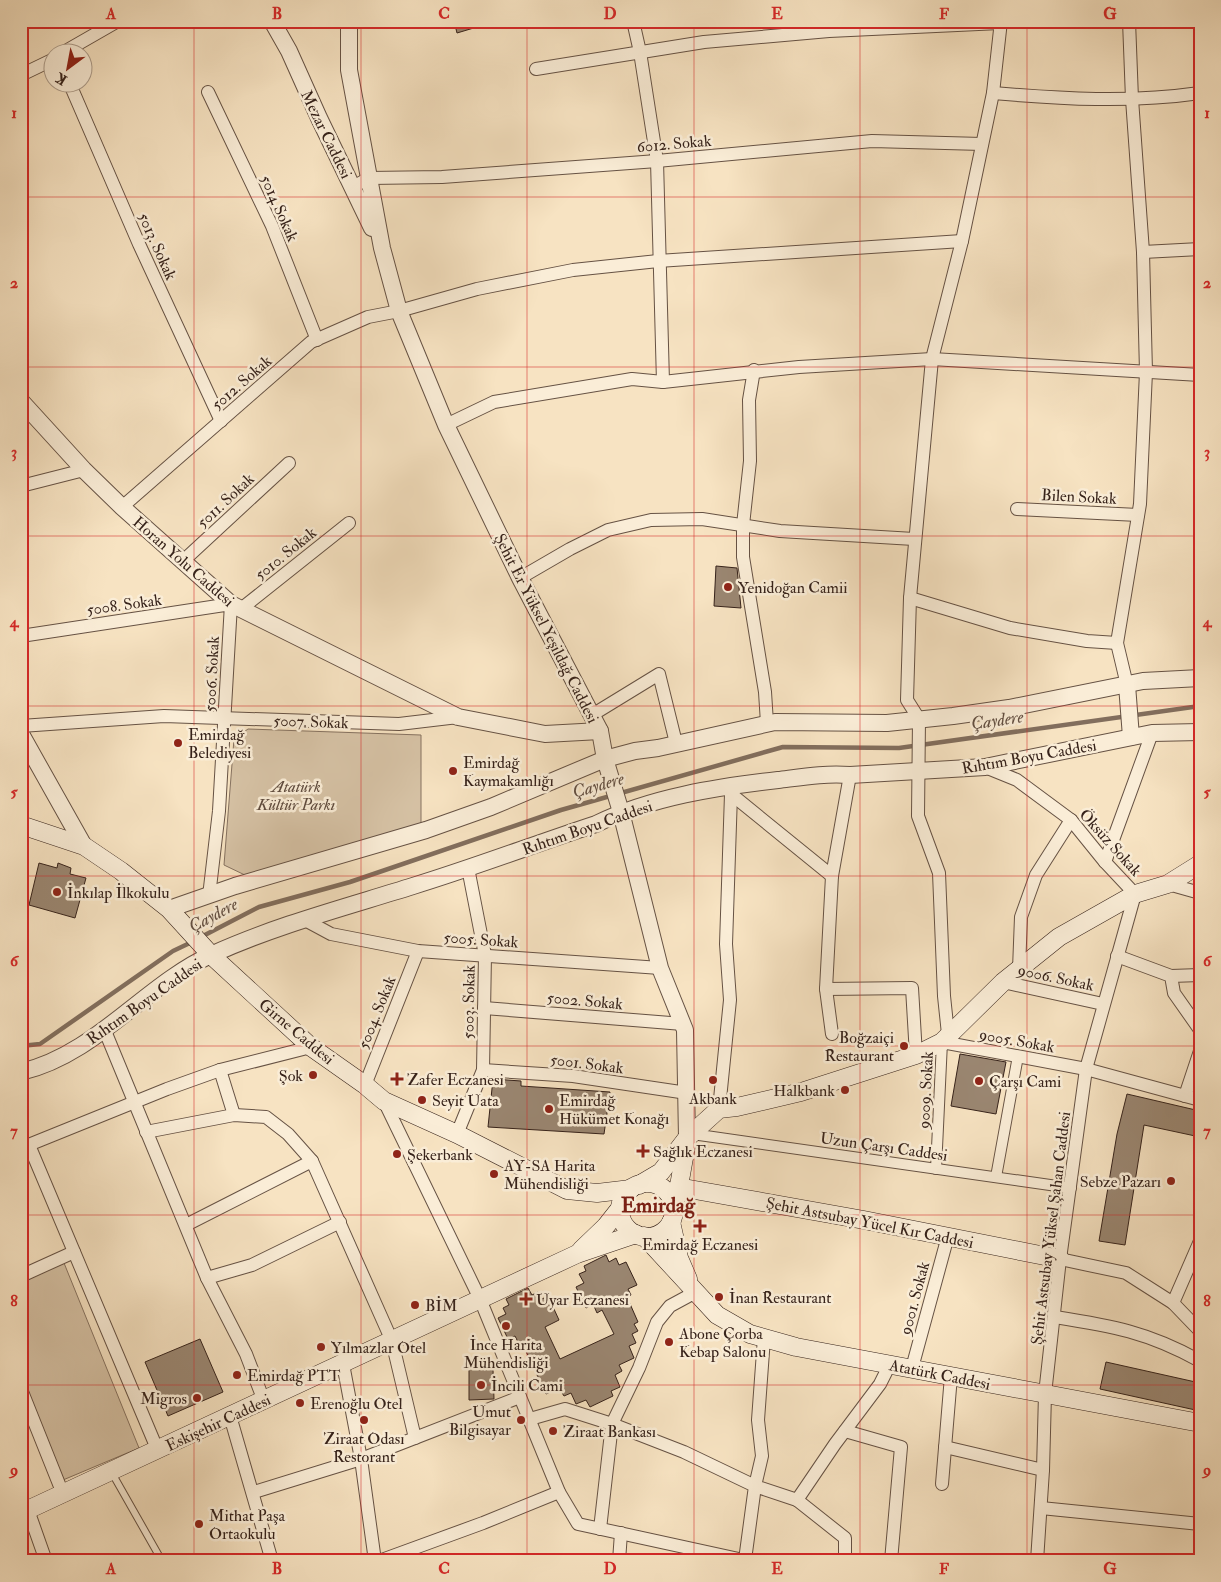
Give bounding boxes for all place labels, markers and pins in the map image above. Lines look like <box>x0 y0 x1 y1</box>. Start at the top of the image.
place label: Yenidoğan Camii <box>738 578 847 598</box>
marker: Yenidoğan Camii <box>722 581 734 593</box>
place label: Emirdağ Belediyesi <box>188 725 251 763</box>
marker: Emirdağ Belediyesi <box>172 737 184 749</box>
place label: Emirdağ Kaymakamlığı <box>463 753 554 791</box>
marker: Emirdağ Kaymakamlığı <box>447 765 459 777</box>
place label: İnkılap İlkokulu <box>67 883 169 904</box>
marker: İnkılap İlkokulu <box>51 886 63 898</box>
place label: Boğzaiçi Restaurant <box>825 1028 894 1066</box>
marker: Boğzaiçi Restaurant <box>898 1040 910 1052</box>
place label: Şok <box>279 1066 303 1086</box>
marker: Şok <box>307 1069 319 1081</box>
place label: Zafer Eczanesi <box>407 1070 504 1090</box>
place label: Çarşı Cami <box>989 1072 1061 1092</box>
marker: Zafer Eczanesi <box>391 1073 403 1085</box>
marker: Akbank <box>707 1074 719 1086</box>
marker: Çarşı Cami <box>973 1075 985 1087</box>
place label: Halkbank <box>773 1081 835 1101</box>
marker: Halkbank <box>839 1084 851 1096</box>
place label: Akbank <box>688 1089 737 1109</box>
place label: Seyit Uata <box>432 1091 499 1111</box>
place label: Emirdağ Hükümet Konağı <box>559 1091 669 1129</box>
marker: Seyit Uata <box>416 1094 428 1106</box>
marker: Emirdağ Hükümet Konağı <box>543 1103 555 1115</box>
place label: Sağlık Eczanesi <box>653 1142 753 1162</box>
place label: Şekerbank <box>407 1145 473 1165</box>
marker: Sağlık Eczanesi <box>637 1145 649 1157</box>
marker: Şekerbank <box>391 1148 403 1160</box>
place label: AY-SA Harita Mühendisliği <box>503 1156 596 1194</box>
marker: AY-SA Harita Mühendisliği <box>488 1168 500 1180</box>
place label: Sebze Pazarı <box>1080 1172 1161 1192</box>
marker: Sebze Pazarı <box>1165 1175 1177 1187</box>
marker: Emirdağ Eczanesi <box>694 1220 706 1232</box>
place label: Emirdağ Eczanesi <box>642 1235 758 1255</box>
place label: İnan Restaurant <box>729 1288 831 1308</box>
place label: Uyar Eczanesi <box>536 1290 629 1310</box>
marker: İnan Restaurant <box>713 1291 725 1303</box>
marker: Uyar Eczanesi <box>520 1293 532 1305</box>
place label: BİM <box>425 1296 457 1316</box>
marker: BİM <box>409 1299 421 1311</box>
marker: İnce Harita Mühendisliği <box>500 1320 512 1332</box>
place label: Abone Çorba Kebap Salonu <box>678 1324 766 1363</box>
place label: İnce Harita Mühendisliği <box>464 1335 548 1373</box>
marker: Abone Çorba Kebap Salonu <box>663 1336 675 1348</box>
place label: Yılmazlar Otel <box>331 1338 426 1358</box>
marker: Yılmazlar Otel <box>315 1341 327 1353</box>
place label: Emirdağ PTT <box>247 1366 341 1386</box>
marker: Emirdağ PTT <box>231 1369 243 1381</box>
place label: İncili Cami <box>491 1376 563 1396</box>
marker: İncili Cami <box>475 1379 487 1391</box>
place label: Migros <box>140 1389 187 1409</box>
marker: Migros <box>191 1392 203 1404</box>
place label: Erenoğlu Otel <box>310 1394 403 1414</box>
marker: Erenoğlu Otel <box>294 1397 306 1409</box>
place label: Umut Bilgisayar <box>449 1402 511 1440</box>
marker: Ziraat Odası Restorant <box>358 1414 370 1426</box>
marker: Umut Bilgisayar <box>515 1414 527 1426</box>
place label: Ziraat Bankası <box>563 1422 656 1442</box>
marker: Ziraat Bankası <box>547 1425 559 1437</box>
place label: Ziraat Odası Restorant <box>323 1429 405 1467</box>
place label: Mithat Paşa Ortaokulu <box>209 1506 285 1544</box>
marker: Mithat Paşa Ortaokulu <box>193 1518 205 1530</box>

